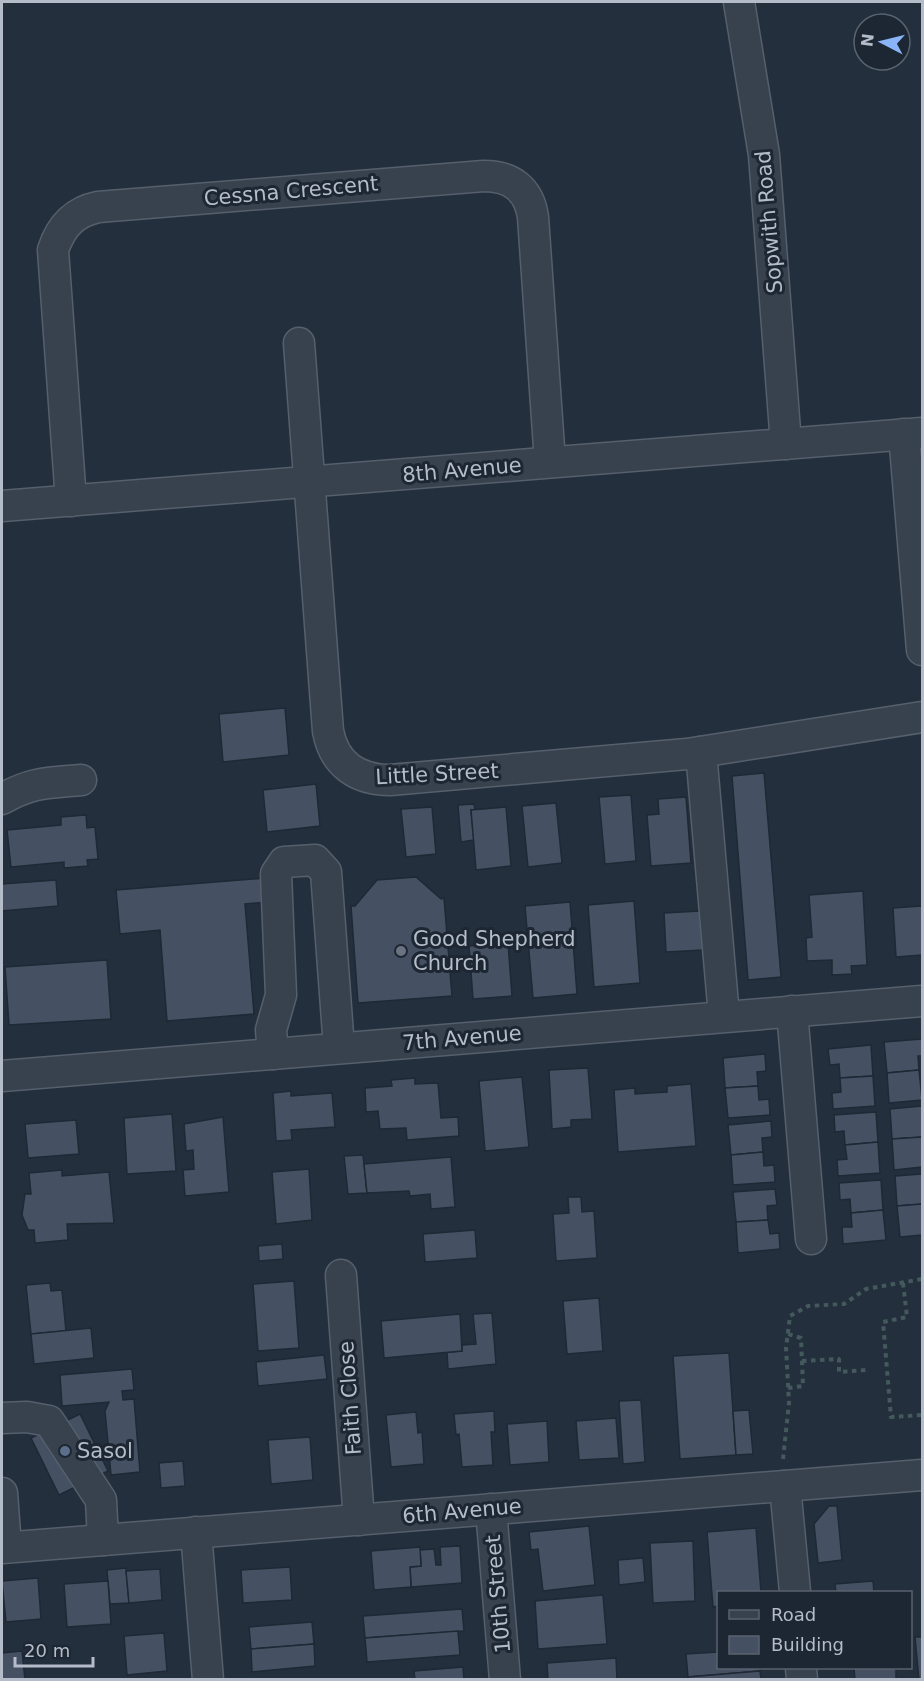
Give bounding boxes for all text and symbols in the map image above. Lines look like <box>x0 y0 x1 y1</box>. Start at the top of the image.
north arrow <box>852 12 912 72</box>
text: N <box>857 32 878 48</box>
street label: Sopwith Road <box>751 150 787 294</box>
street label: Cessna Crescent <box>203 171 379 211</box>
street label: 8th Avenue <box>401 453 523 487</box>
street label: Little Street <box>375 759 499 789</box>
place label: Good Shepherd Church <box>413 927 576 975</box>
marker: Good Shepherd Church <box>394 944 408 958</box>
street label: 7th Avenue <box>401 1021 523 1055</box>
street label: Faith Close <box>334 1340 366 1456</box>
place label: Sasol <box>77 1439 133 1463</box>
marker: Sasol <box>58 1444 72 1458</box>
street label: 6th Avenue <box>401 1494 523 1528</box>
street label: 10th Street <box>481 1534 515 1654</box>
legend <box>717 1591 912 1669</box>
text: Road <box>771 1604 816 1625</box>
scale bar <box>15 1630 93 1668</box>
text: Building <box>771 1634 844 1655</box>
text: 20 m <box>24 1640 70 1661</box>

